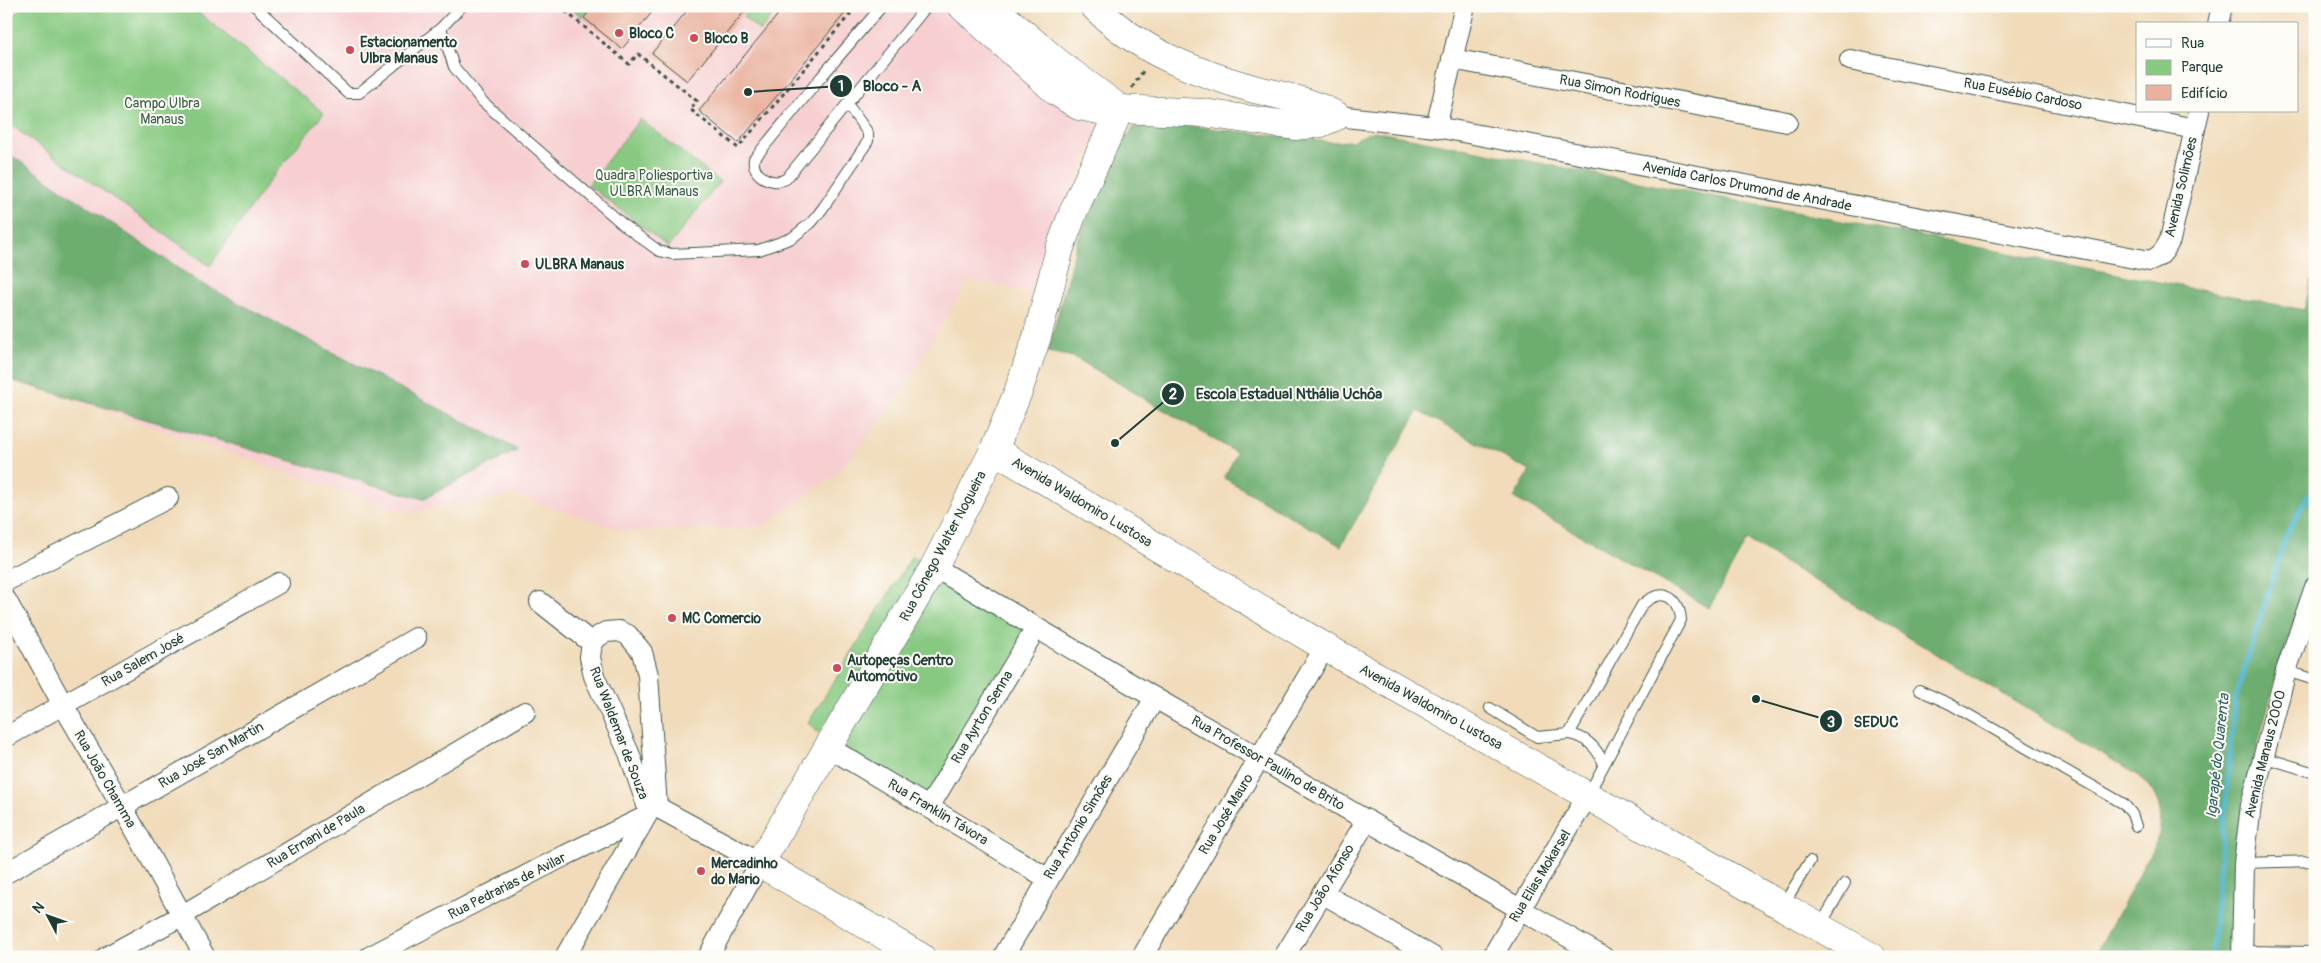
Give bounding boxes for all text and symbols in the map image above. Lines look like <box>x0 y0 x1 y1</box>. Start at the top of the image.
legend <box>2136 22 2298 112</box>
place label: Bloco C <box>629 25 674 42</box>
marker: Bloco C <box>613 27 625 39</box>
place label: Bloco B <box>704 30 748 47</box>
marker: Bloco B <box>688 32 700 44</box>
place label: Estacionamento Ulbra Manaus <box>360 34 458 67</box>
text: Rua <box>2181 34 2204 53</box>
marker: Estacionamento Ulbra Manaus <box>344 44 356 56</box>
text: Parque <box>2181 58 2224 77</box>
callout: Bloco - A <box>828 71 931 101</box>
street label: Rua Simon Rodrigues <box>1558 71 1683 111</box>
street label: Rua Eusébio Cardoso <box>1962 74 2084 114</box>
text: 1 <box>838 77 844 96</box>
text: Bloco - A <box>863 77 921 96</box>
text: Edifício <box>2181 84 2227 103</box>
park label: Campo Ulbra Manaus <box>124 95 200 128</box>
street label: Avenida Solimões <box>2161 134 2201 239</box>
street label: Avenida Carlos Drumond de Andrade <box>1641 157 1853 215</box>
park label: Quadra Poliesportiva ULBRA Manaus <box>595 167 713 200</box>
place label: ULBRA Manaus <box>535 256 625 273</box>
marker: ULBRA Manaus <box>519 258 531 270</box>
callout: Escola Estadual Nthália Uchôa <box>1160 379 1392 409</box>
text: 2 <box>1169 385 1177 404</box>
text: Escola Estadual Nthália Uchôa <box>1196 385 1382 404</box>
street label: Avenida Waldomiro Lustosa <box>1009 453 1155 551</box>
street label: Rua Cônego Walter Nogueira <box>896 468 990 624</box>
place label: MC Comercio <box>682 610 761 627</box>
marker: MC Comercio <box>666 612 678 624</box>
street label: Rua Salem José <box>99 629 187 691</box>
place label: Autopeças Centro Automotivo <box>847 652 954 685</box>
street label: Avenida Waldomiro Lustosa <box>1357 661 1505 753</box>
marker: Autopeças Centro Automotivo <box>831 662 843 674</box>
street label: Rua Waldemar de Souza <box>586 664 652 802</box>
street label: Rua Ayrton Senna <box>948 667 1016 767</box>
street label: Avenida Manaus 2000 <box>2241 688 2289 820</box>
water label: Igarapé do Quarenta <box>2202 692 2234 819</box>
callout: SEDUC <box>1819 706 1909 736</box>
street label: Rua Professor Paulino de Brito <box>1188 712 1348 814</box>
text: 3 <box>1827 713 1835 732</box>
text: SEDUC <box>1853 713 1899 732</box>
street label: Rua José San Martin <box>155 718 267 792</box>
street label: Rua João Chamma <box>70 727 140 831</box>
street label: Rua José Mauro <box>1195 770 1257 857</box>
street label: Rua Antonio Simões <box>1040 771 1116 882</box>
street label: Rua Franklin Távora <box>885 775 991 849</box>
street label: Rua Ernani de Paula <box>264 800 368 872</box>
street label: Rua Elias Mokarsel <box>1506 827 1574 925</box>
street label: Rua João Afonso <box>1292 841 1358 935</box>
street label: Rua Pedrarias de Avilar <box>445 849 569 923</box>
place label: Mercadinho do Mario <box>711 855 778 888</box>
marker: Mercadinho do Mario <box>695 865 707 877</box>
north arrow <box>22 890 72 940</box>
text: N <box>29 899 48 917</box>

